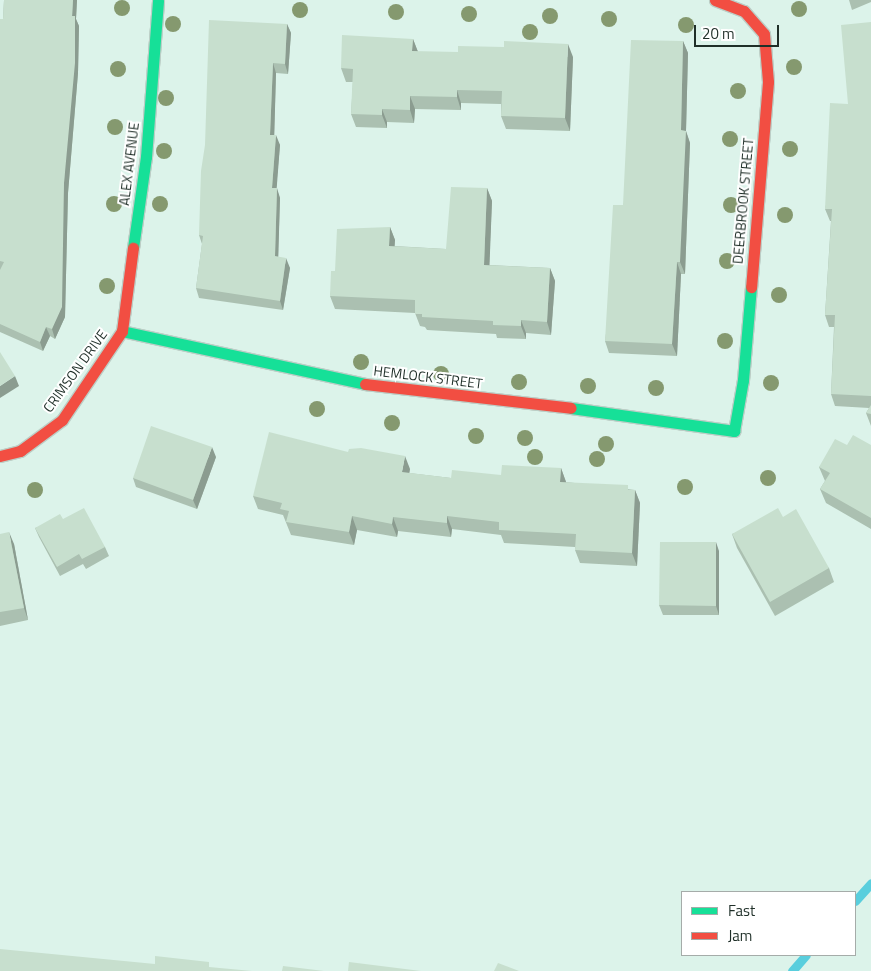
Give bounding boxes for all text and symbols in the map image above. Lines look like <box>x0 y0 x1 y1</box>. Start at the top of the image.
scale bar <box>696 15 781 47</box>
text: 20 m <box>702 22 735 45</box>
street label: ALEX AVENUE <box>116 121 142 207</box>
street label: DEERBROOK STREET <box>729 137 757 265</box>
street label: CRIMSON DRIVE <box>39 327 111 415</box>
street label: HEMLOCK STREET <box>373 362 483 392</box>
legend <box>681 891 856 956</box>
text: Fast <box>728 899 755 922</box>
text: Jam <box>728 924 752 947</box>

